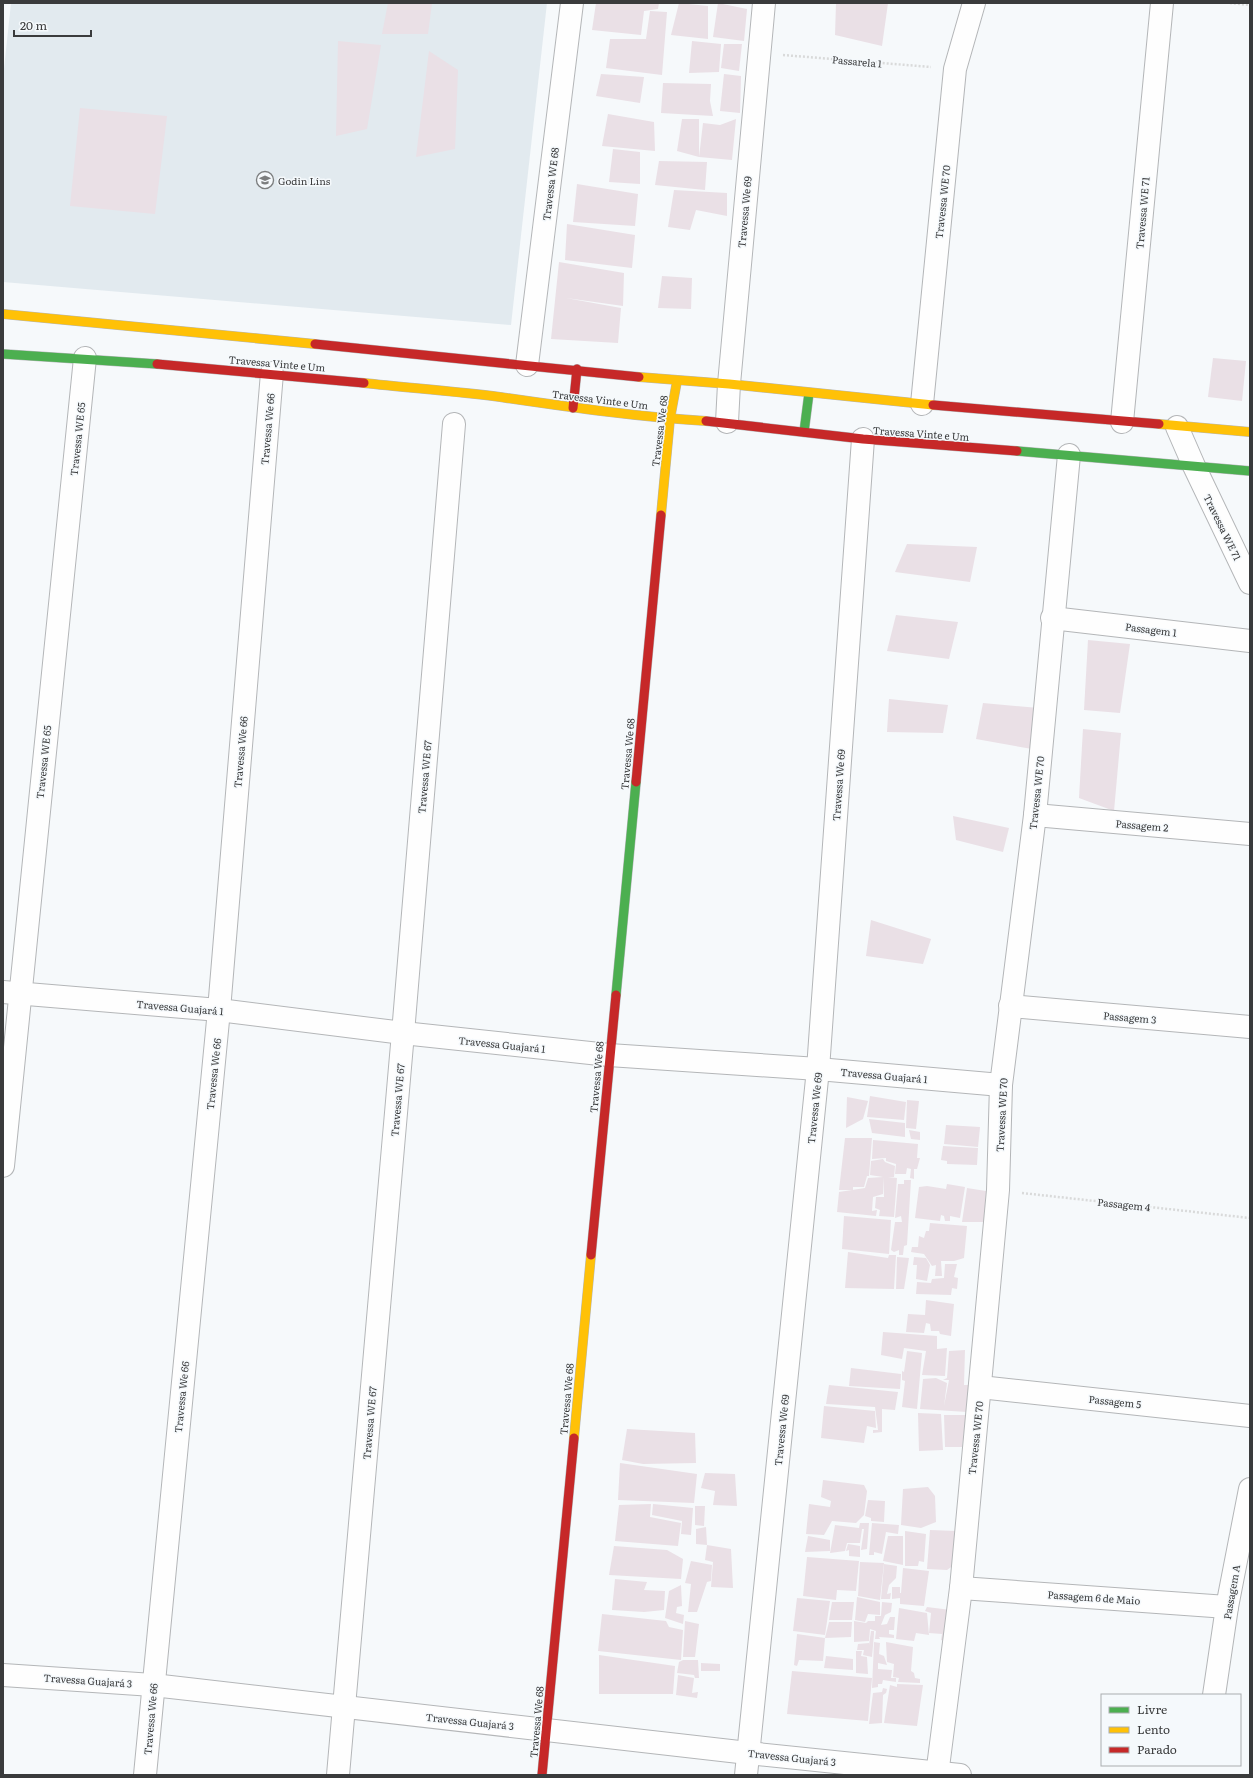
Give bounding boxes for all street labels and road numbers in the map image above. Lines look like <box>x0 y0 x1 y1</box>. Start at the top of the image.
street label: Passarela 1 <box>831 51 883 71</box>
street label: Travessa WE 68 <box>538 146 562 222</box>
street label: Travessa WE 70 <box>931 164 953 240</box>
street label: Travessa We 69 <box>733 176 755 248</box>
street label: Travessa WE 71 <box>1131 176 1153 250</box>
street label: Travessa Vinte e Um <box>228 351 326 375</box>
street label: Travessa Vinte e Um <box>551 386 649 412</box>
street label: Travessa We 66 <box>256 392 278 465</box>
street label: Travessa We 68 <box>647 394 671 468</box>
street label: Travessa WE 65 <box>66 402 88 476</box>
street label: Travessa Vinte e Um <box>872 422 970 444</box>
street label: Travessa WE 71 <box>1200 491 1246 563</box>
street label: Passagem 1 <box>1124 618 1178 640</box>
street label: Travessa We 66 <box>229 715 251 788</box>
street label: Travessa We 68 <box>616 717 638 791</box>
street label: Travessa WE 65 <box>32 725 54 799</box>
street label: Travessa WE 67 <box>413 740 435 814</box>
street label: Travessa We 69 <box>828 749 848 821</box>
street label: Travessa WE 70 <box>1025 755 1047 831</box>
street label: Passagem 2 <box>1115 815 1169 835</box>
street label: Travessa Guajará 1 <box>136 996 224 1018</box>
street label: Passagem 3 <box>1103 1007 1157 1027</box>
street label: Travessa Guajará 1 <box>458 1032 546 1056</box>
street label: Travessa We 66 <box>202 1037 224 1111</box>
street label: Travessa We 68 <box>585 1040 607 1114</box>
street label: Travessa WE 67 <box>386 1063 408 1137</box>
street label: Travessa Guajará 1 <box>840 1064 928 1086</box>
street label: Travessa We 69 <box>803 1072 825 1144</box>
street label: Travessa WE 70 <box>992 1077 1010 1152</box>
street label: Passagem 4 <box>1097 1194 1152 1214</box>
street label: Travessa We 66 <box>170 1360 192 1434</box>
street label: Travessa We 68 <box>555 1362 577 1436</box>
street label: Travessa WE 67 <box>358 1386 380 1460</box>
street label: Passagem 5 <box>1088 1391 1142 1411</box>
street label: Travessa We 69 <box>770 1394 792 1466</box>
street label: Travessa WE 70 <box>964 1400 986 1476</box>
street label: Passagem A <box>1219 1563 1243 1621</box>
street label: Passagem 6 de Maio <box>1047 1586 1141 1608</box>
street label: Travessa Guajará 3 <box>43 1669 133 1691</box>
street label: Travessa We 66 <box>139 1682 161 1755</box>
street label: Travessa We 68 <box>525 1685 547 1759</box>
street label: Travessa Guajará 3 <box>425 1709 515 1733</box>
street label: Travessa Guajará 3 <box>747 1745 837 1769</box>

